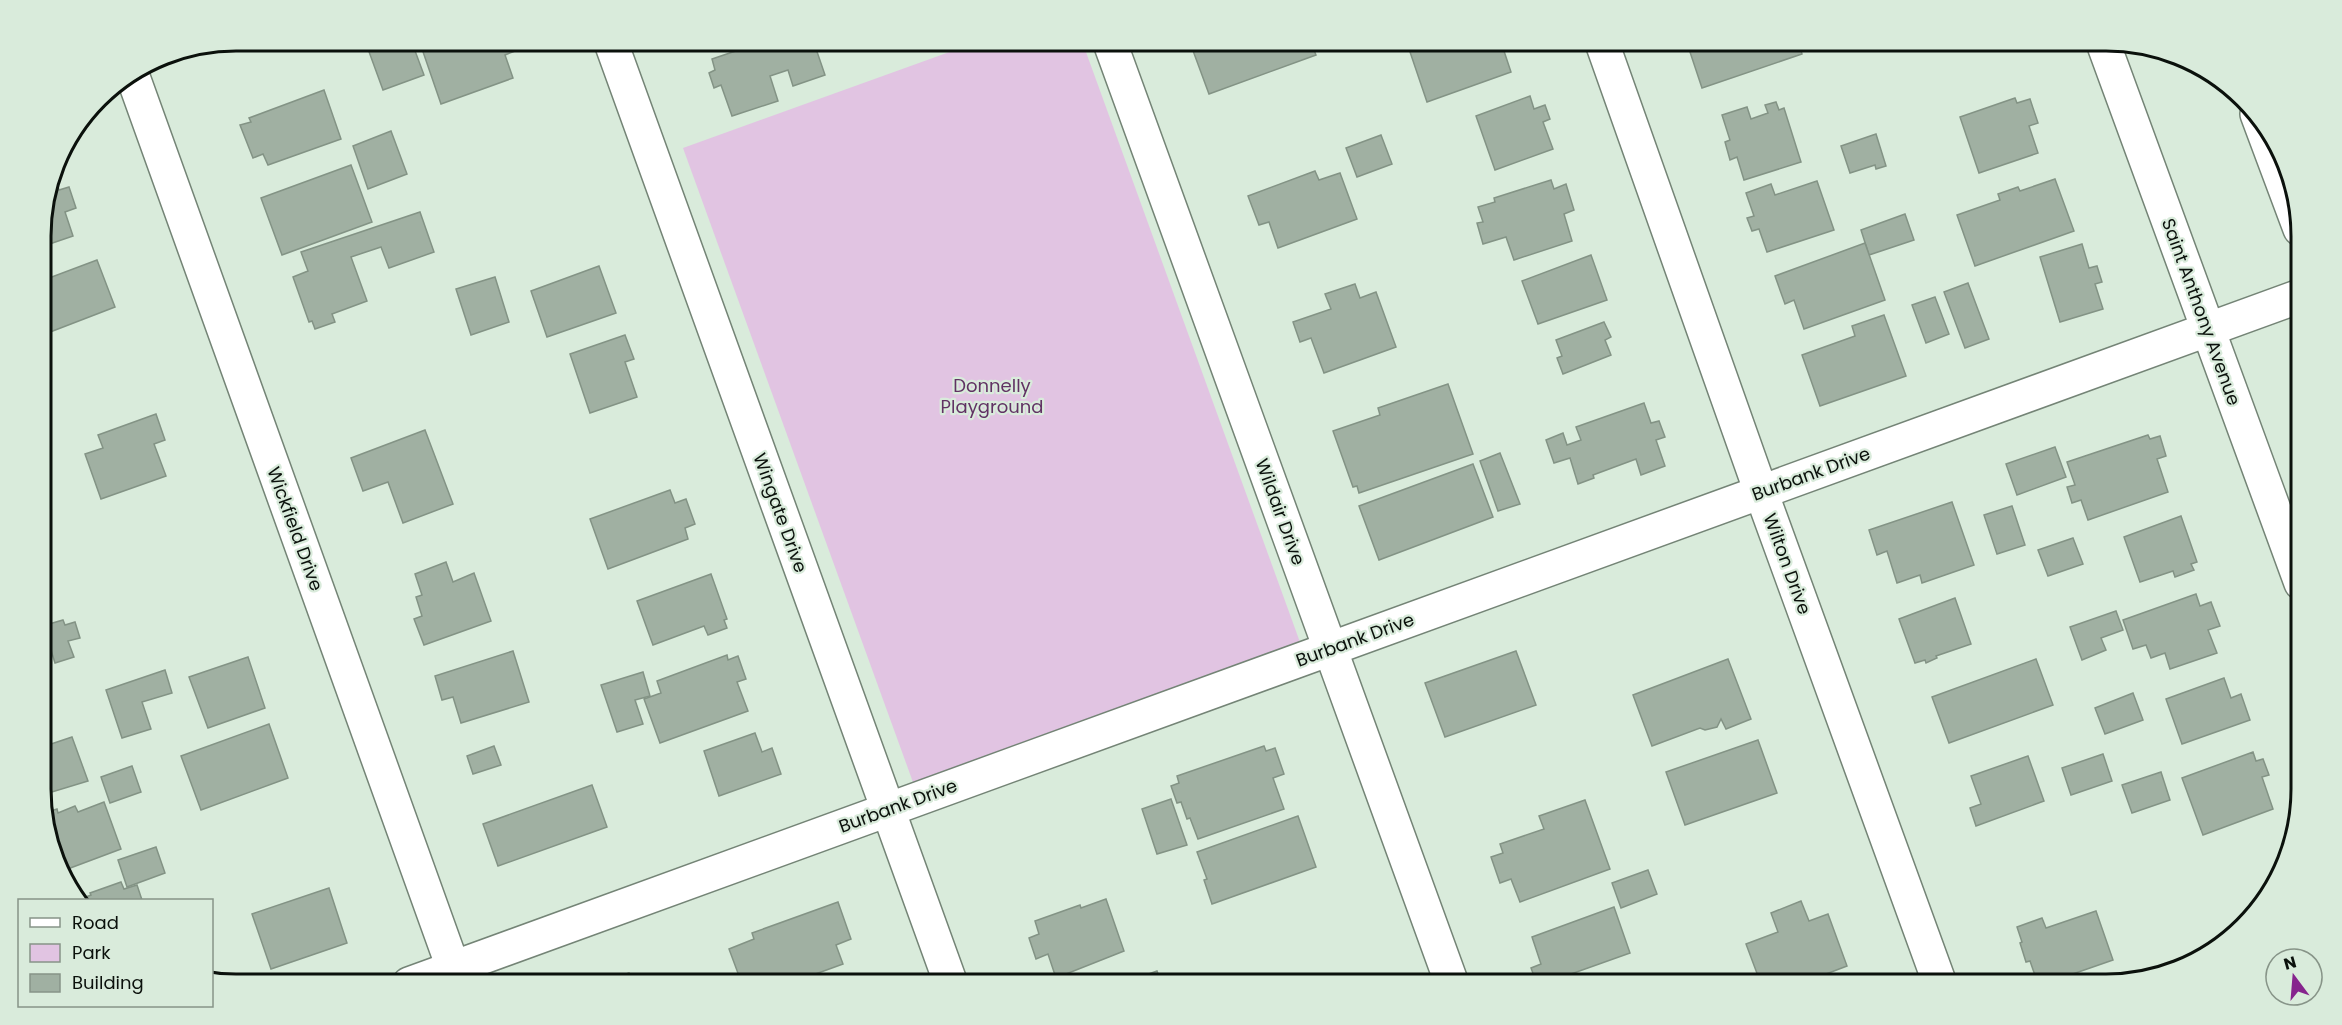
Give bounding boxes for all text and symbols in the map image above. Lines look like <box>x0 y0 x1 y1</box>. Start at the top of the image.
street label: Saint Anthony Avenue <box>2156 215 2247 409</box>
park label: Donnelly Playground <box>941 373 1043 419</box>
street label: Burbank Drive <box>1748 441 1874 507</box>
street label: Wingate Drive <box>747 450 814 576</box>
street label: Wildair Drive <box>1250 455 1311 569</box>
street label: Wickfield Drive <box>261 463 329 594</box>
street label: Wilton Drive <box>1758 510 1817 618</box>
street label: Burbank Drive <box>1292 607 1418 673</box>
street label: Burbank Drive <box>835 773 961 839</box>
legend <box>18 899 213 1007</box>
text: Road <box>72 910 119 935</box>
text: Park <box>72 940 111 965</box>
north arrow <box>2264 947 2324 1007</box>
text: N <box>2281 950 2299 976</box>
text: Building <box>72 970 144 995</box>

